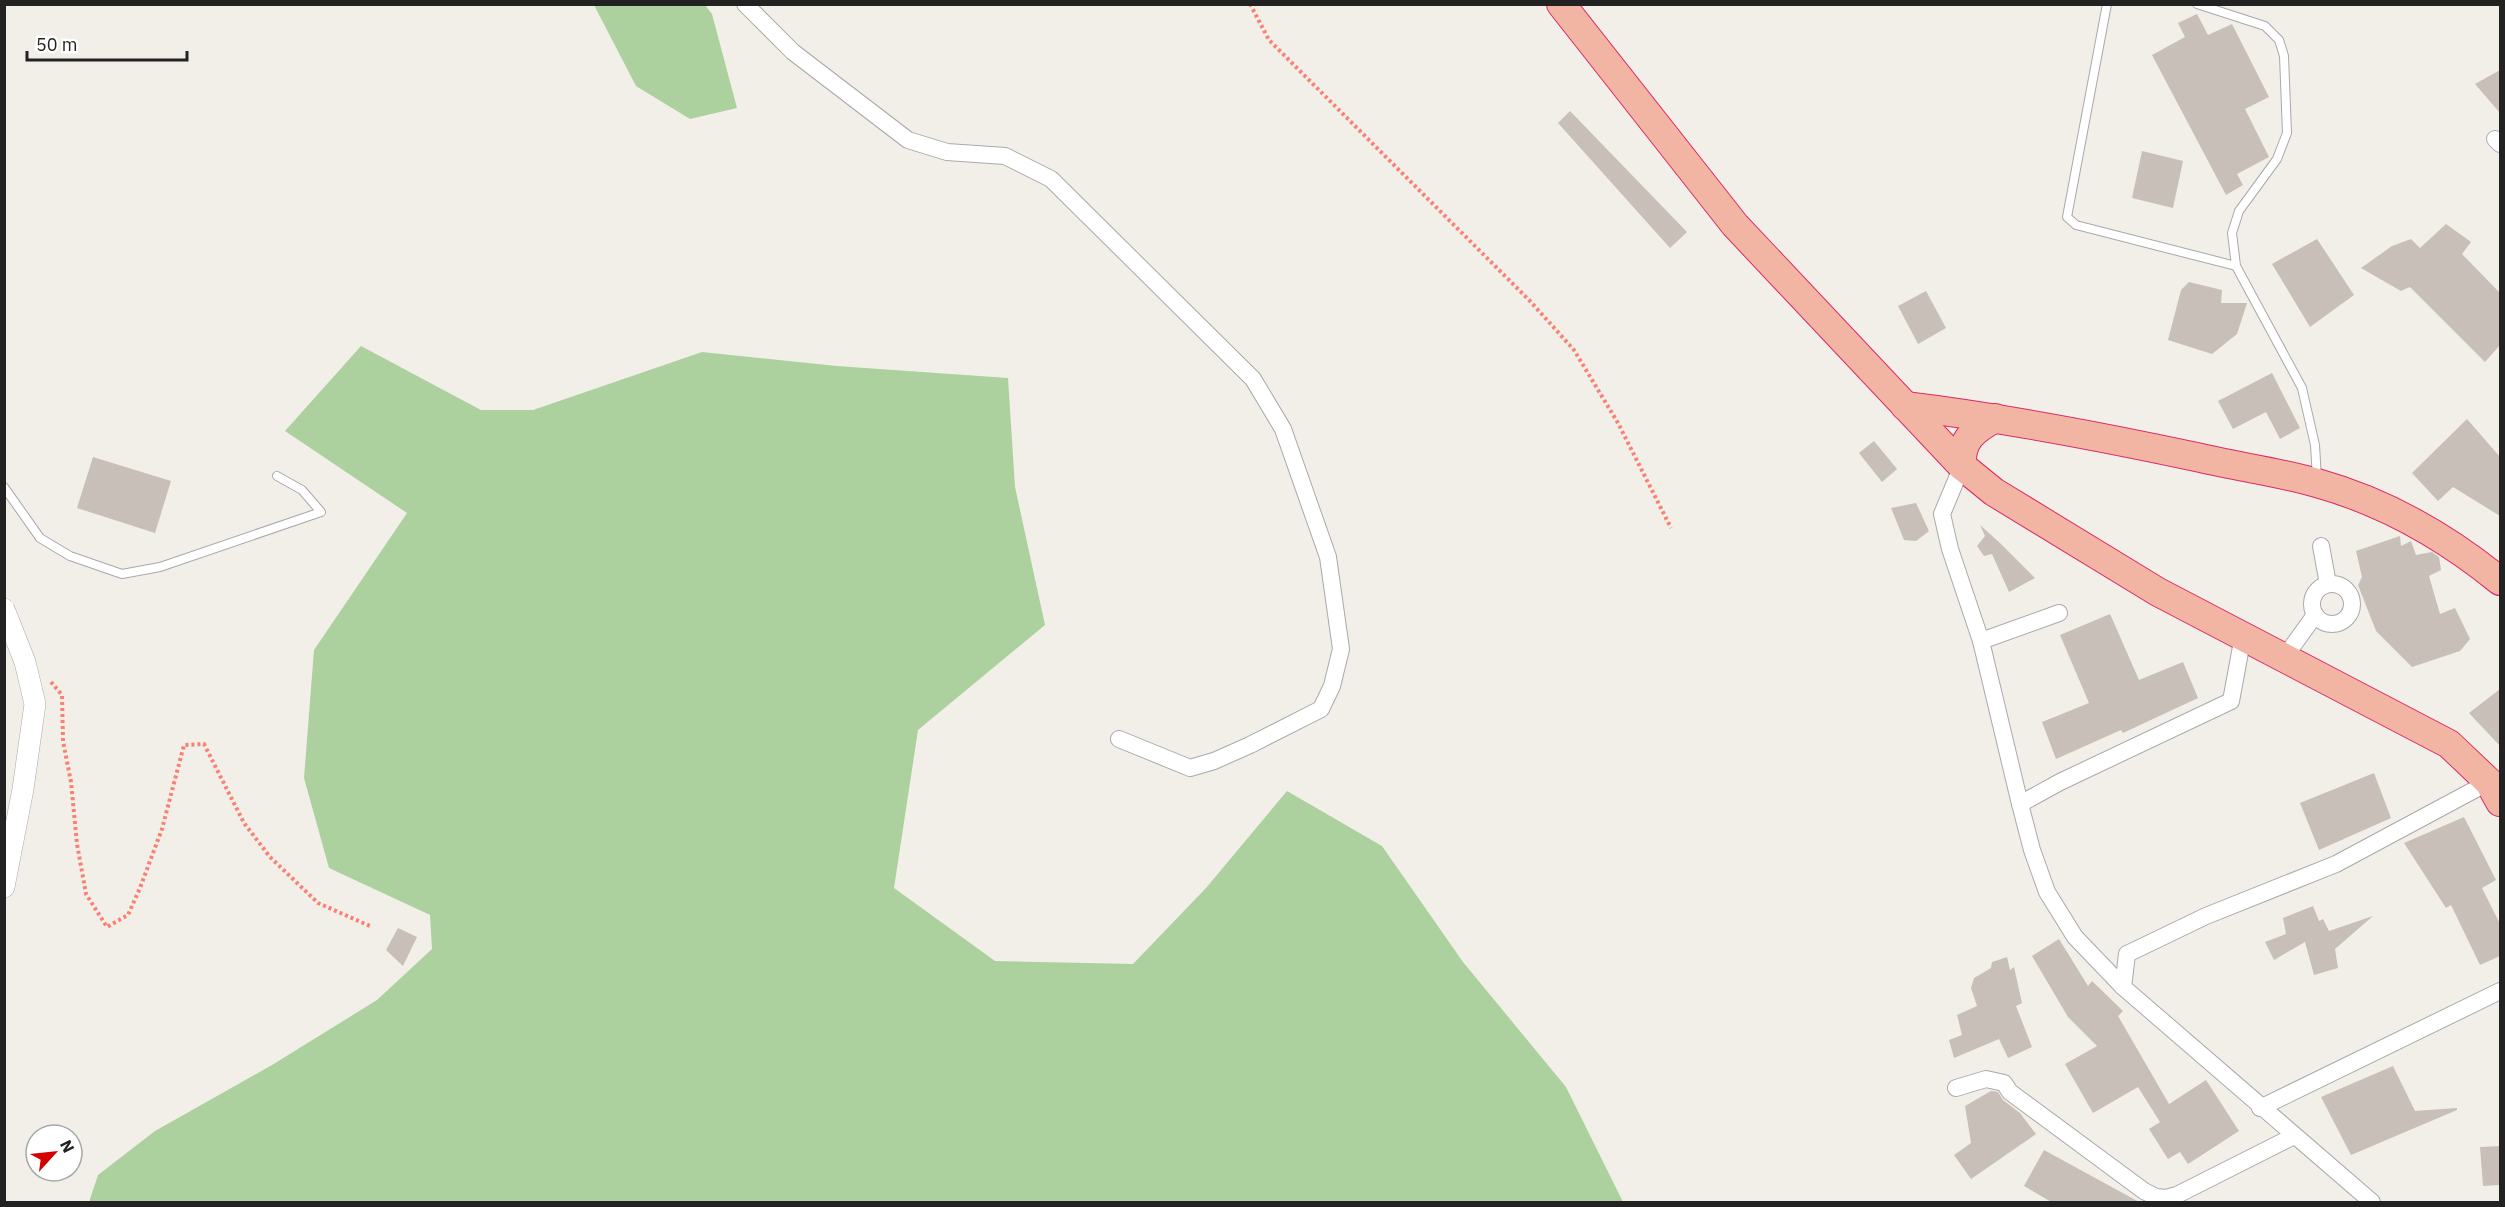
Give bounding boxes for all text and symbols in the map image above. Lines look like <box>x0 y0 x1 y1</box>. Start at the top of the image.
scale bar <box>27 24 188 62</box>
text: 50 m <box>36 33 78 56</box>
north arrow <box>24 1123 84 1183</box>
text: N <box>56 1136 79 1156</box>

